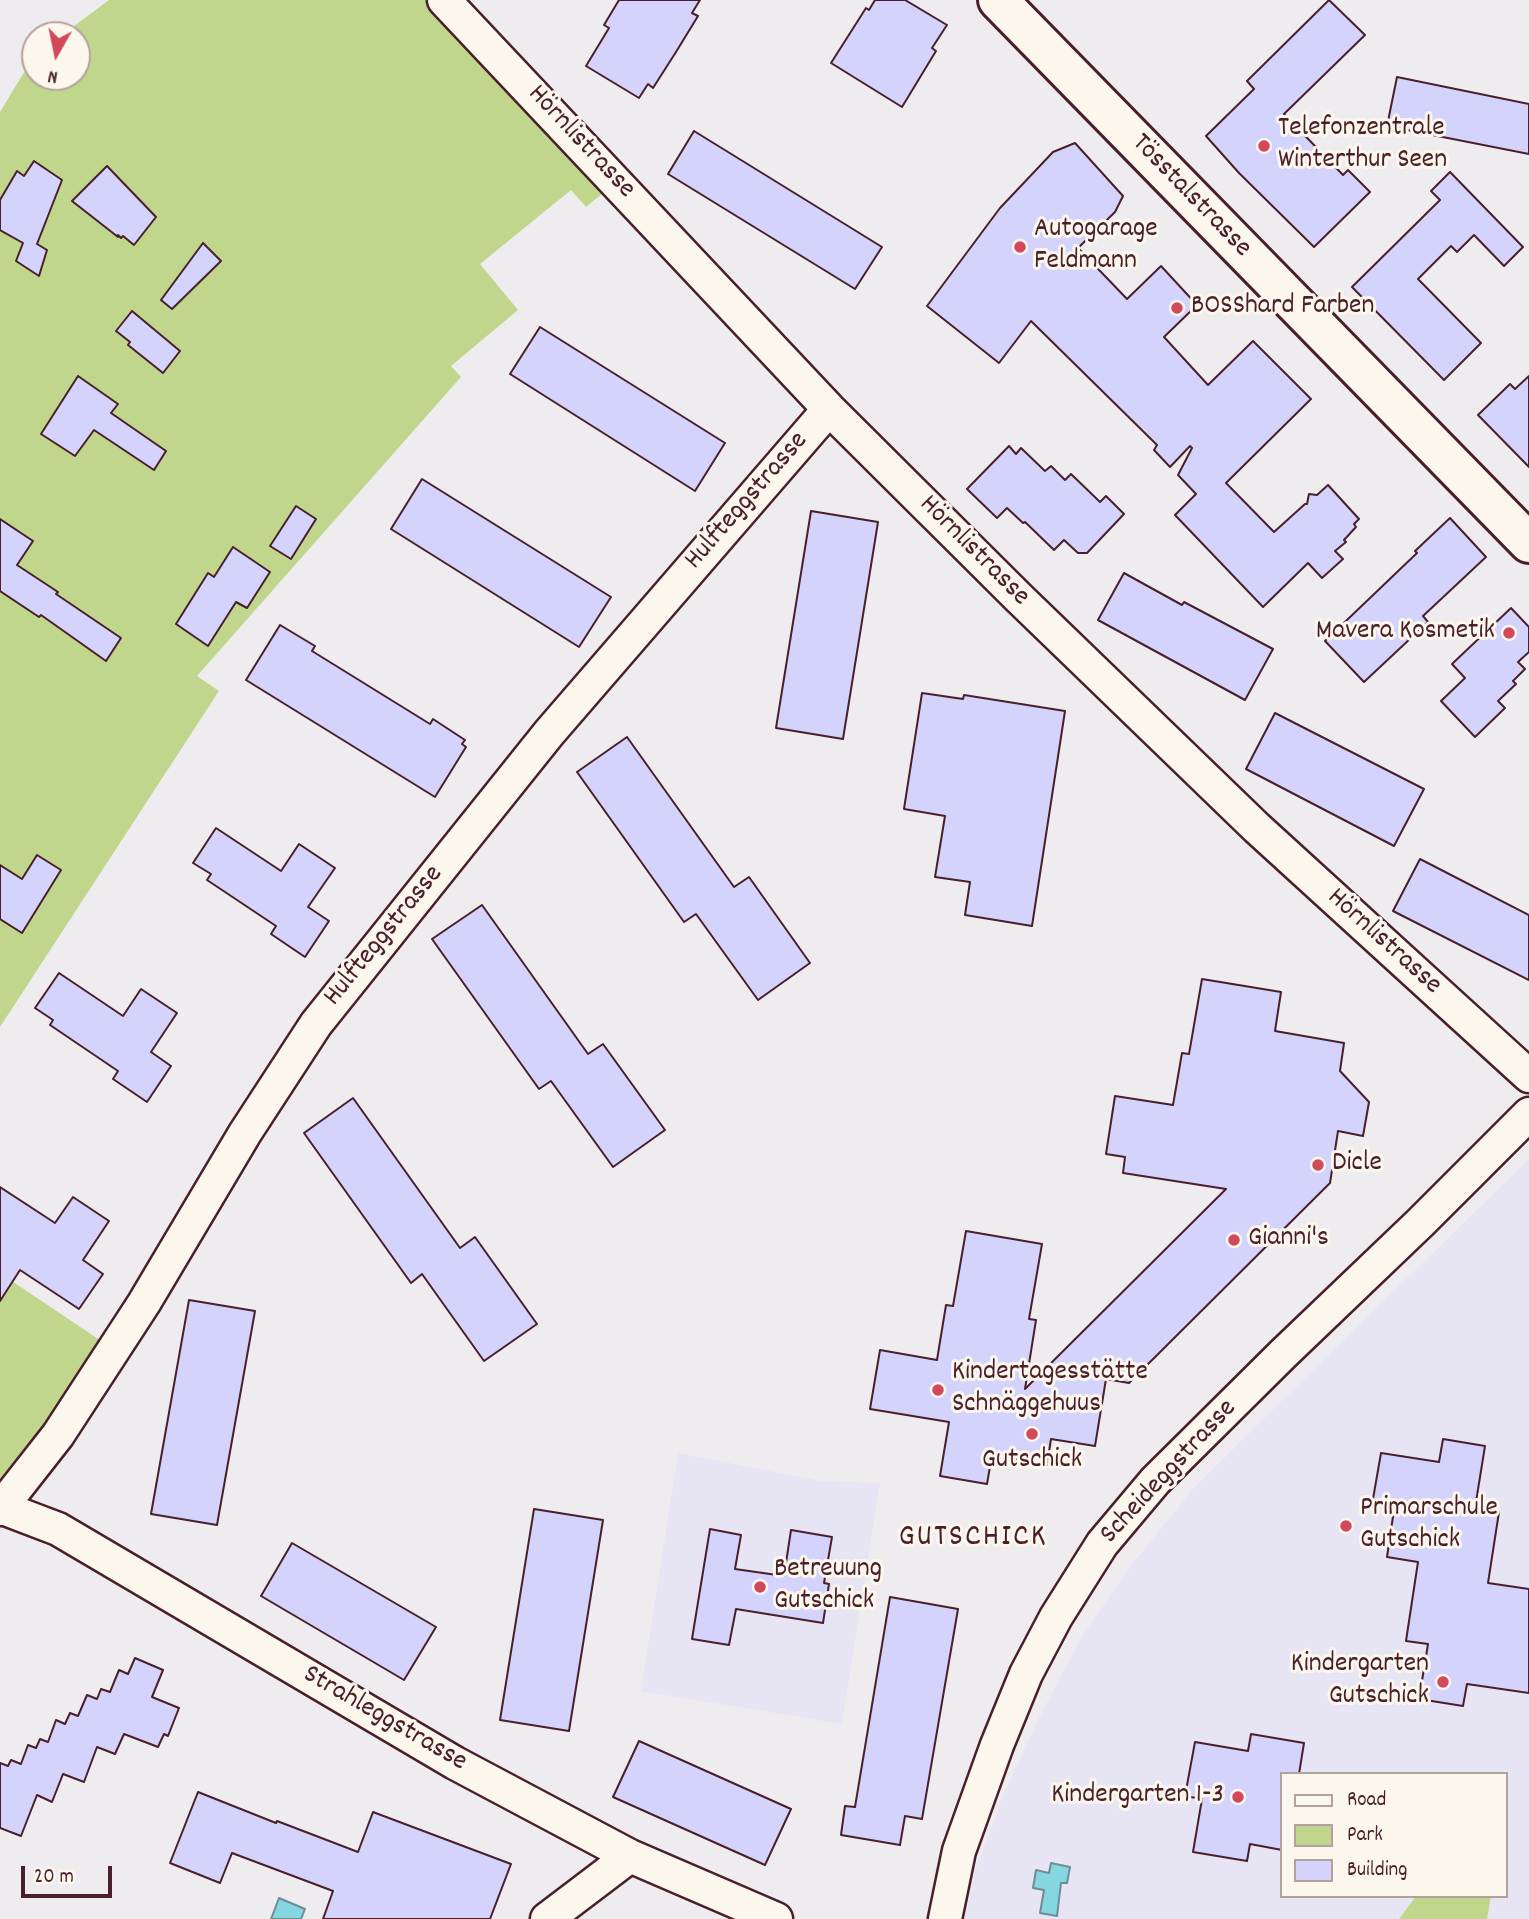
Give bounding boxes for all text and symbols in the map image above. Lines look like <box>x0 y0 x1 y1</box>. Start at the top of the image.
north arrow <box>21 21 91 91</box>
text: N <box>46 61 60 89</box>
street label: Hörnlistrasse <box>519 79 641 207</box>
place label: Telefonzentrale Winterthur Seen <box>1278 113 1447 179</box>
street label: Tösstalstrasse <box>1123 128 1257 266</box>
marker: Telefonzentrale Winterthur Seen <box>1256 138 1272 154</box>
place label: Autogarage Feldmann <box>1034 214 1158 280</box>
marker: Autogarage Feldmann <box>1012 239 1028 255</box>
place label: BOSShard Farben <box>1191 291 1374 325</box>
marker: BOSShard Farben <box>1169 300 1185 316</box>
street label: Hulfteggstrasse <box>679 426 817 578</box>
street label: Hörnlistrasse <box>910 489 1036 615</box>
place label: Mavera Kosmetik <box>1316 616 1495 650</box>
marker: Mavera Kosmetik <box>1501 625 1517 641</box>
street label: Hulfteggstrasse <box>318 860 452 1014</box>
street label: Hörnlistrasse <box>1318 883 1448 1003</box>
place label: Dicle <box>1332 1148 1382 1182</box>
marker: Dicle <box>1310 1157 1326 1173</box>
place label: Gianni's <box>1248 1223 1329 1257</box>
marker: Gianni's <box>1226 1232 1242 1248</box>
place label: Kindertagesstätte Schnäggehuus <box>952 1357 1148 1423</box>
marker: Kindertagesstätte Schnäggehuus <box>930 1382 946 1398</box>
street label: Scheideggstrasse <box>1094 1394 1246 1552</box>
marker: Gutschick <box>1024 1426 1040 1442</box>
place label: Gutschick <box>982 1445 1082 1479</box>
place label: Primarschule Gutschick <box>1360 1493 1498 1559</box>
marker: Primarschule Gutschick <box>1338 1518 1354 1534</box>
district label: GUTSCHICK <box>900 1521 1046 1559</box>
place label: Betreuung Gutschick <box>774 1554 882 1620</box>
marker: Betreuung Gutschick <box>752 1579 768 1595</box>
place label: Kindergarten Gutschick <box>1291 1649 1429 1715</box>
street label: Strahleggstrasse <box>296 1659 472 1781</box>
marker: Kindergarten Gutschick <box>1435 1674 1451 1690</box>
legend <box>1280 1772 1508 1898</box>
place label: Kindergarten 1-3 <box>1051 1780 1224 1814</box>
text: Road <box>1347 1786 1386 1816</box>
marker: Kindergarten 1-3 <box>1230 1789 1246 1805</box>
text: Park <box>1347 1821 1383 1851</box>
scale bar <box>24 1853 116 1897</box>
text: Building <box>1347 1856 1407 1886</box>
text: 20 m <box>34 1863 74 1893</box>

